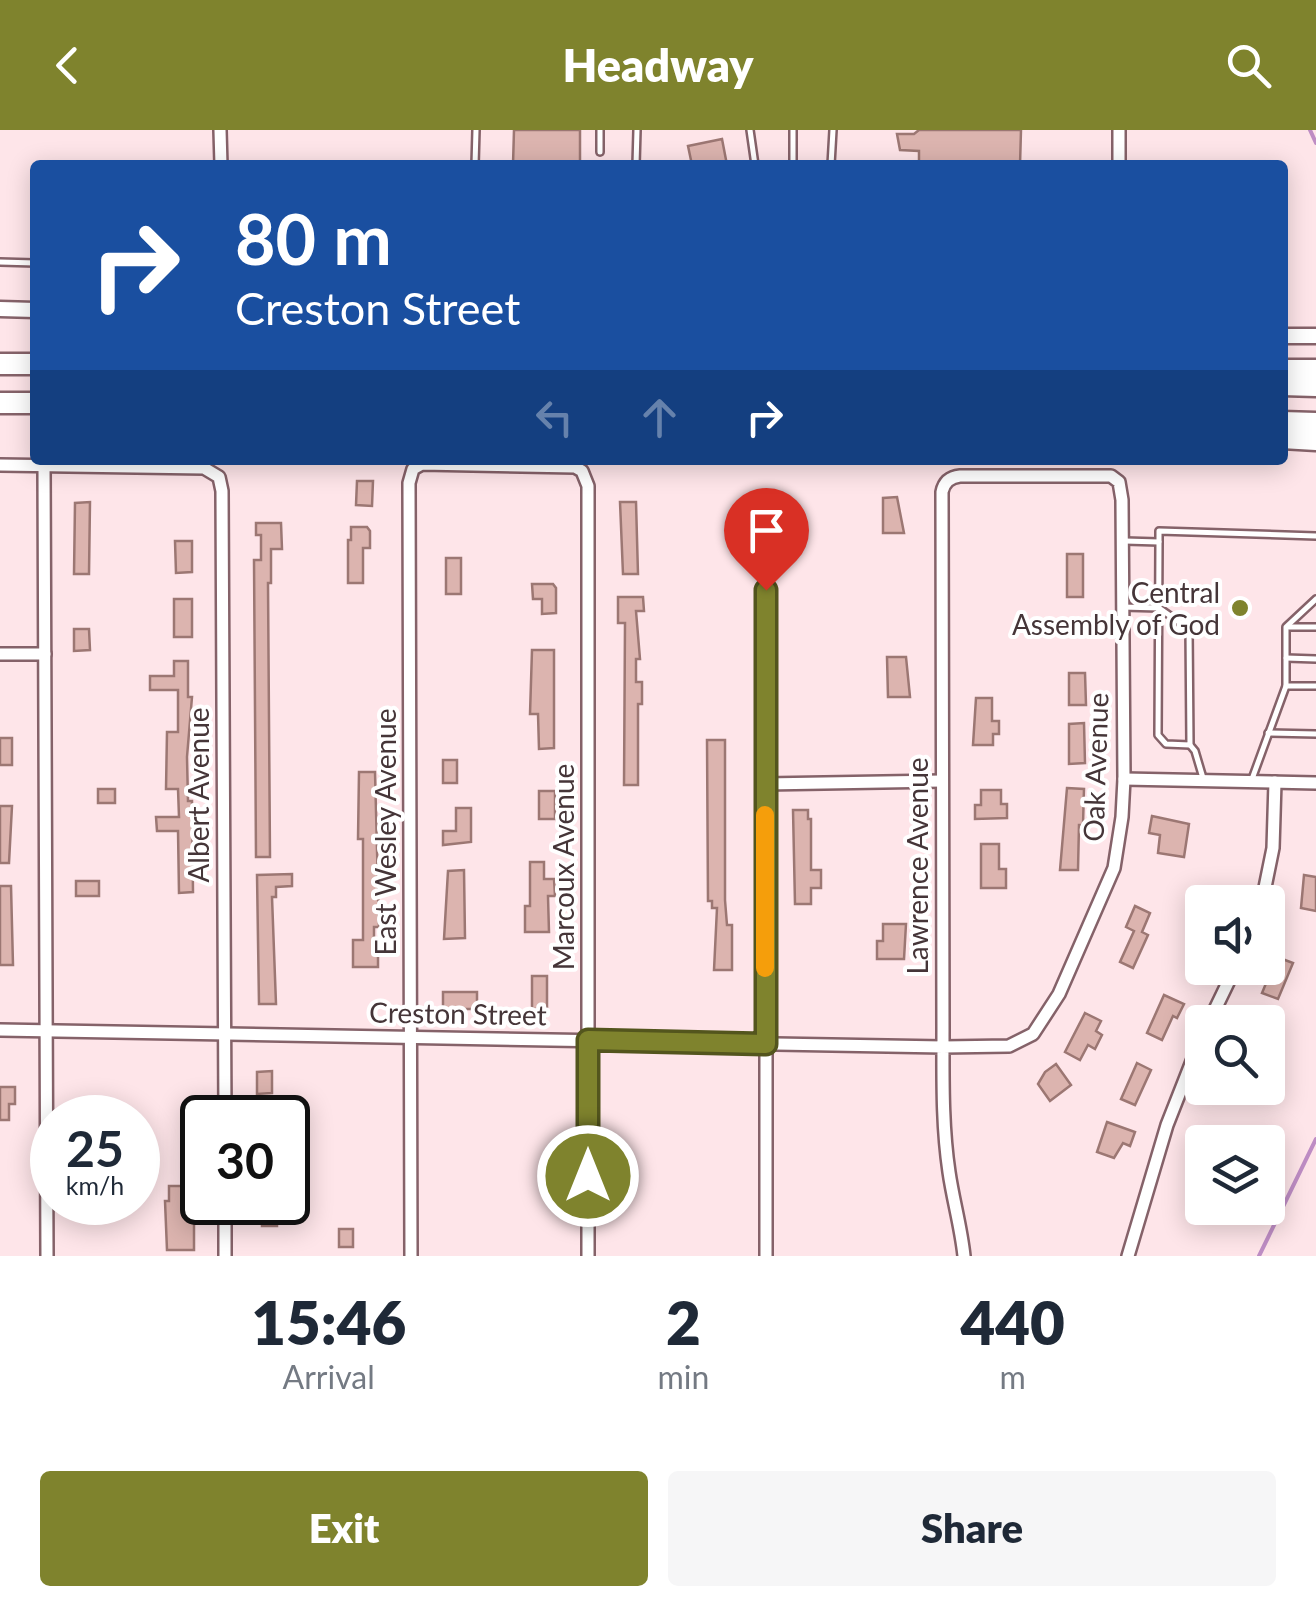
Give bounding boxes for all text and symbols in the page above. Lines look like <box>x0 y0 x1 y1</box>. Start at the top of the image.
icon: back <box>40 38 95 93</box>
text: Headway <box>563 38 753 92</box>
icon: search <box>1221 38 1276 93</box>
text: 80 m <box>235 196 392 280</box>
icon: right <box>70 200 200 330</box>
text: Creston Street <box>235 281 520 335</box>
icon: left <box>527 390 582 445</box>
icon: ahead <box>632 390 687 445</box>
icon: right <box>737 390 792 445</box>
pin <box>724 488 809 591</box>
icon: arrive <box>739 503 794 558</box>
place label: Central Assembly of God <box>1012 575 1220 641</box>
marker: Central Assembly of God <box>1229 597 1251 619</box>
street label: Oak Avenue <box>1075 692 1115 842</box>
street label: Albert Avenue <box>181 707 215 883</box>
street label: East Wesley Avenue <box>368 709 402 955</box>
street label: Lawrence Avenue <box>900 757 934 975</box>
street label: Marcoux Avenue <box>546 764 580 970</box>
map controls <box>1185 885 1285 1225</box>
button: sound <box>1185 885 1285 985</box>
street label: Creston Street <box>369 994 547 1032</box>
button: search <box>1185 1005 1285 1105</box>
speed limit sign: 30 <box>180 1095 310 1225</box>
text: 25 <box>66 1118 124 1178</box>
position arrow <box>536 1124 640 1228</box>
button: layers <box>1185 1125 1285 1225</box>
text: km/h <box>66 1170 124 1200</box>
text: 15:46 <box>251 1286 406 1358</box>
text: 2 <box>666 1286 701 1358</box>
text: 440 <box>960 1286 1065 1358</box>
text: Arrival <box>283 1357 375 1396</box>
text: min <box>657 1357 709 1396</box>
text: m <box>999 1357 1026 1396</box>
button: Exit <box>40 1471 648 1586</box>
button: Share <box>668 1471 1276 1586</box>

